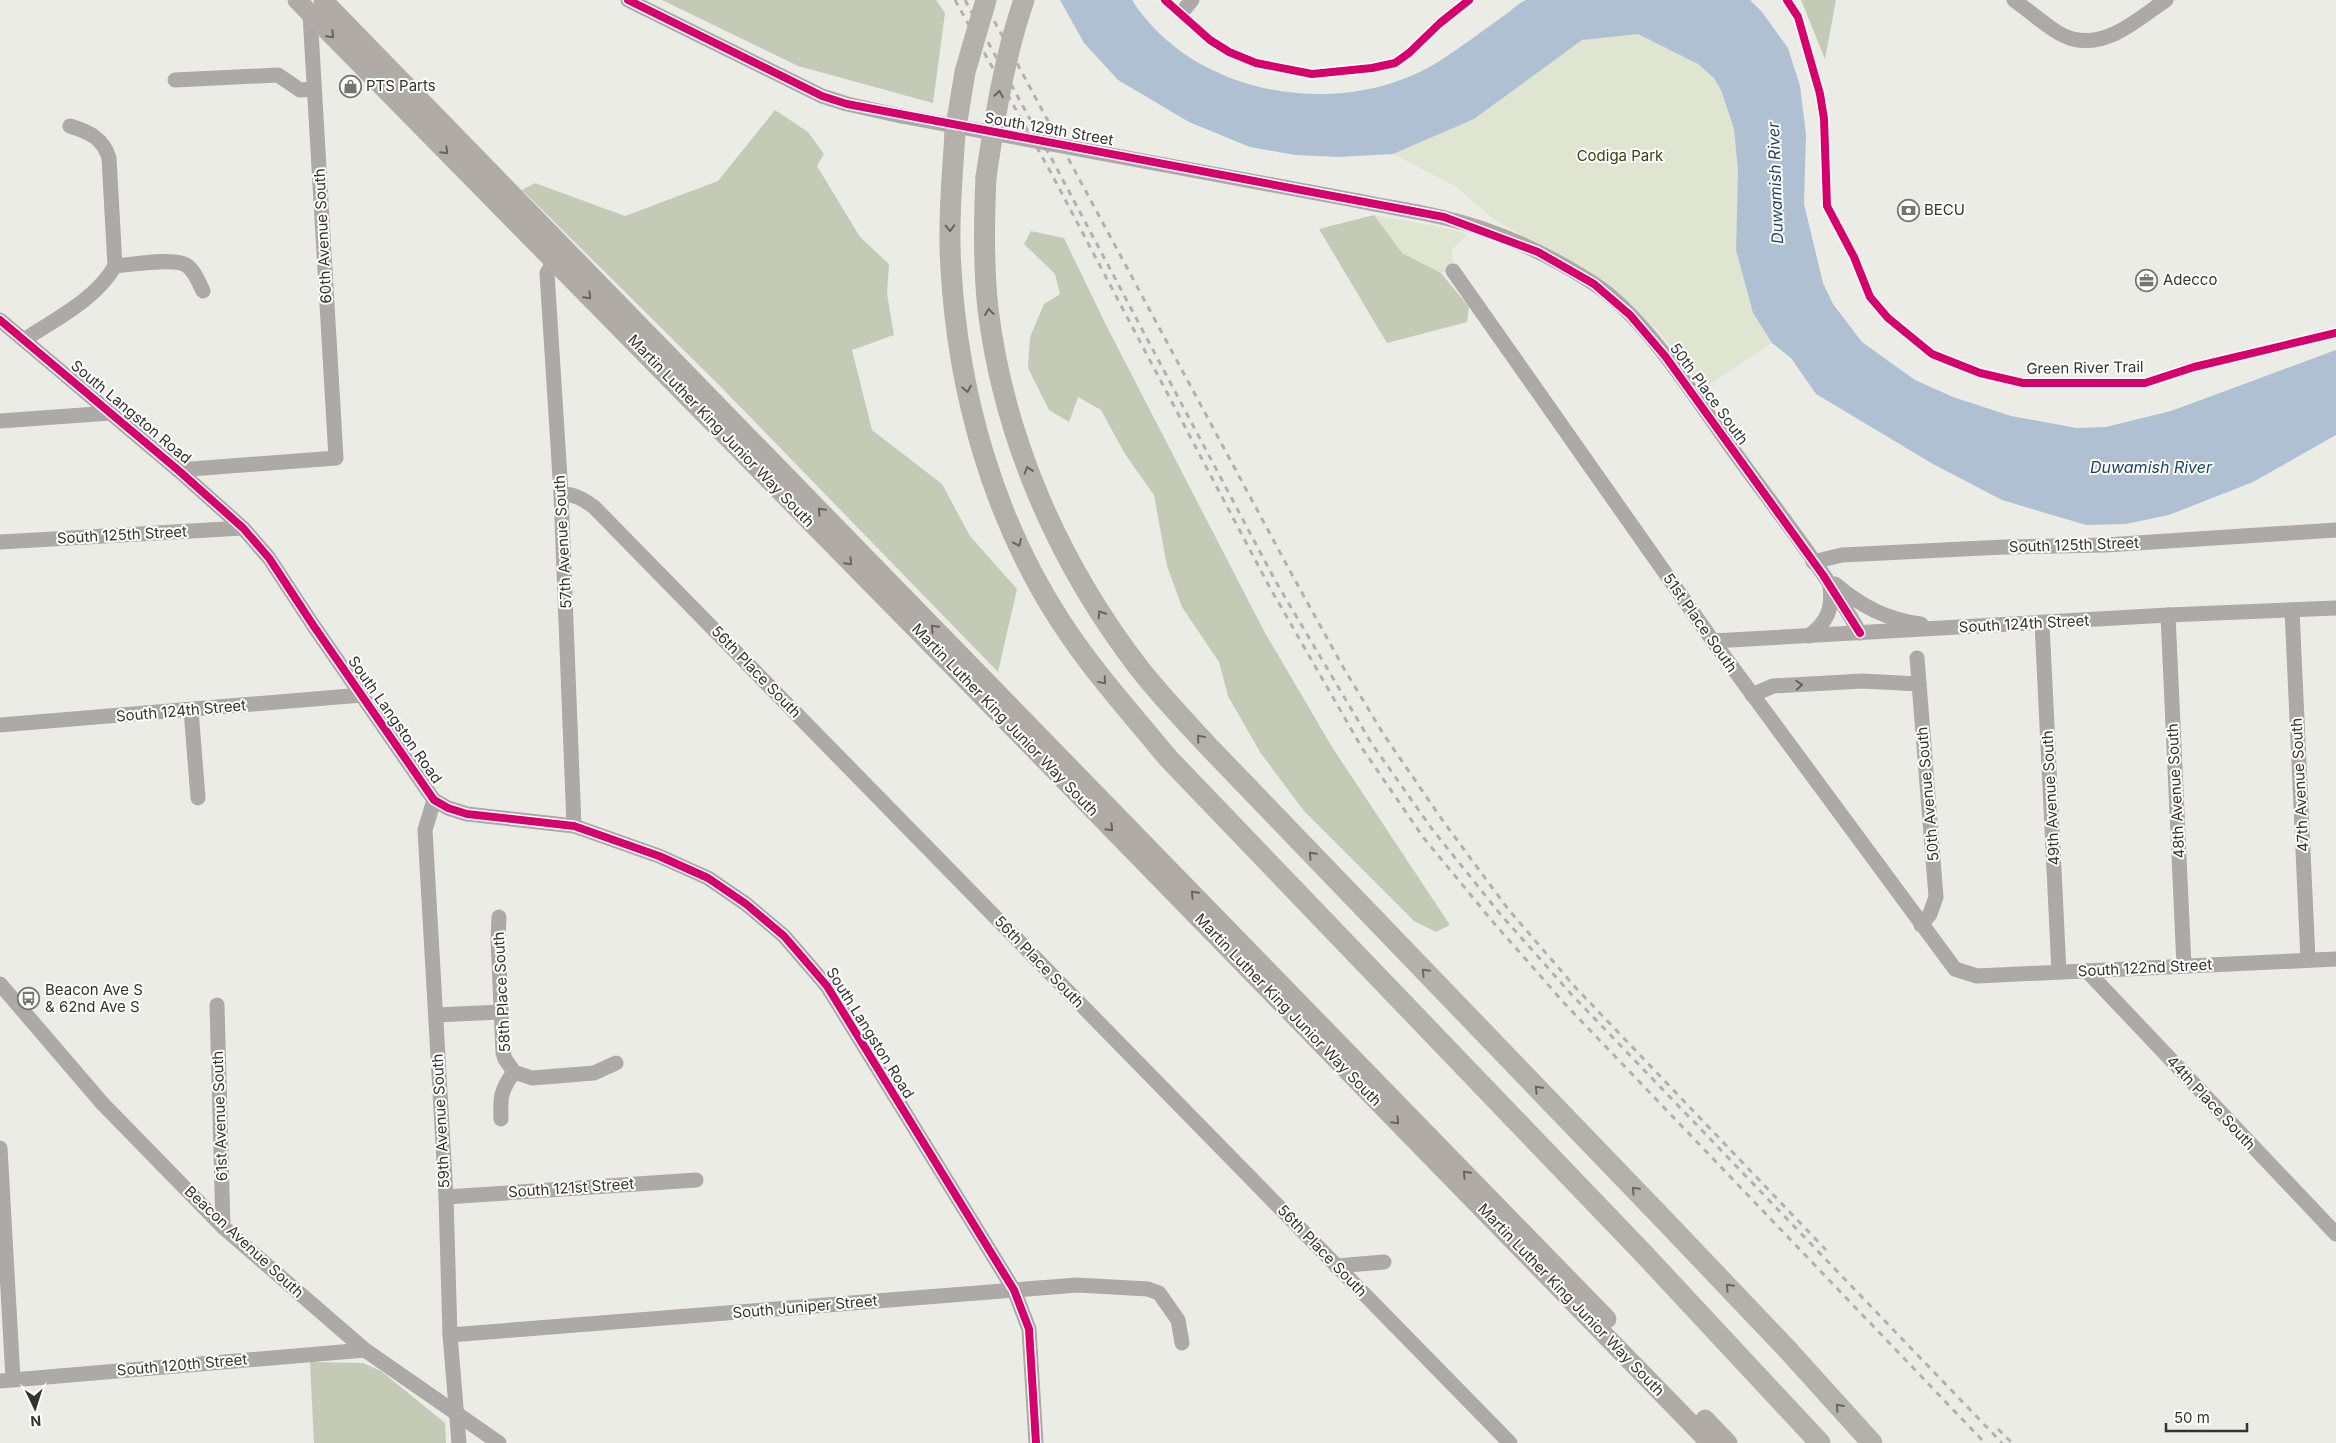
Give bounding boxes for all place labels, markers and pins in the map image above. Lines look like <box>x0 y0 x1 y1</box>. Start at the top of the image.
shop icon: PTS Parts <box>338 74 362 98</box>
place label: PTS Parts <box>366 76 436 95</box>
bank icon: BECU <box>1896 198 1920 222</box>
place label: BECU <box>1924 200 1965 219</box>
office icon: Adecco <box>2135 268 2159 292</box>
place label: Adecco <box>2163 270 2217 289</box>
place label: Beacon Ave S & 62nd Ave S <box>45 980 143 1016</box>
bus stop icon: Beacon Ave S & 62nd Ave S <box>17 987 41 1011</box>

